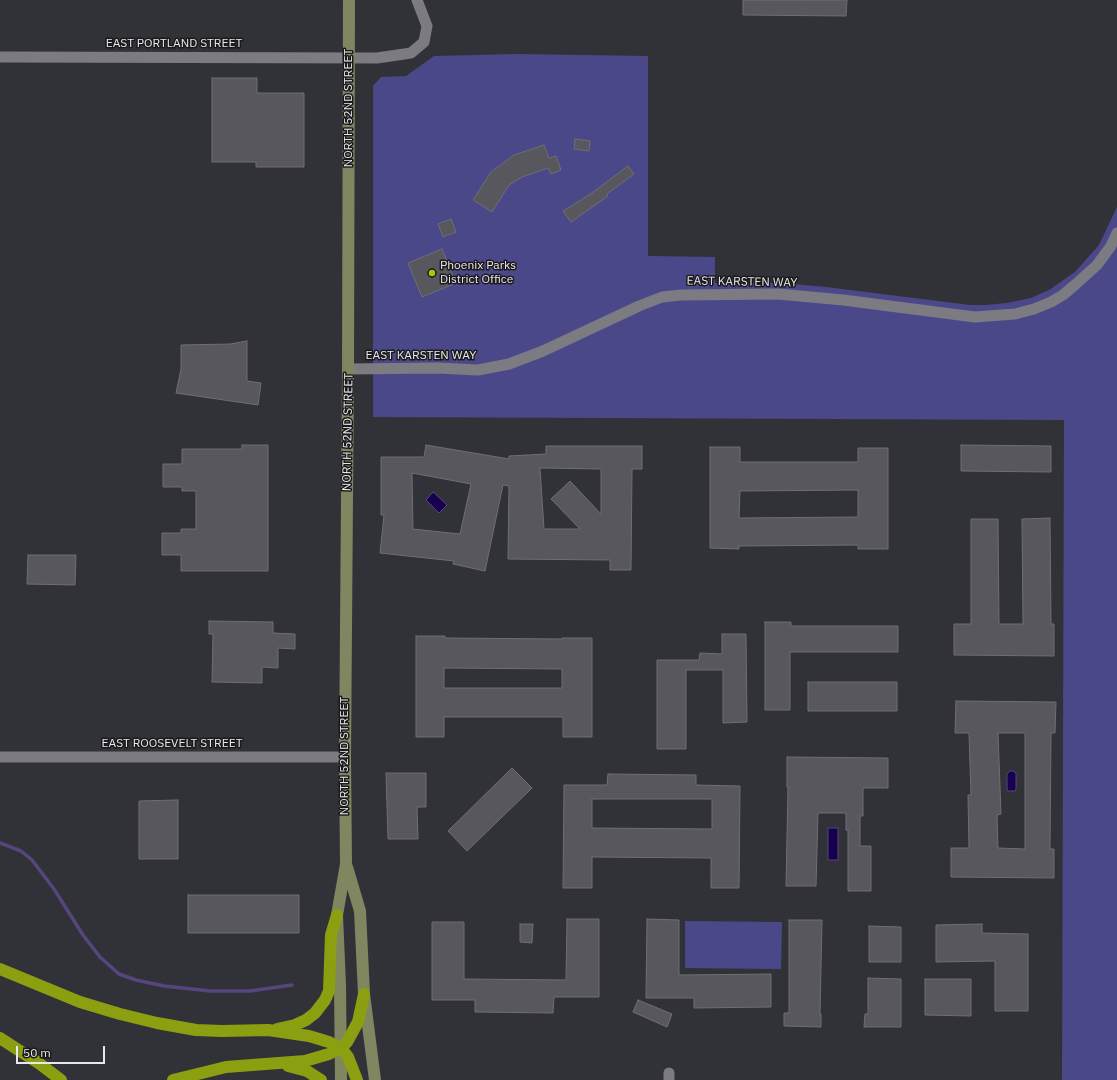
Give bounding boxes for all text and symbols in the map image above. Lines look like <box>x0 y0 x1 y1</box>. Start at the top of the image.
street label: EAST PORTLAND STREET <box>106 37 242 51</box>
street label: NORTH 52ND STREET <box>342 49 356 167</box>
place label: Phoenix Parks District Office <box>440 259 516 287</box>
marker: Phoenix Parks District Office <box>427 268 437 278</box>
street label: EAST KARSTEN WAY <box>686 274 798 290</box>
street label: EAST KARSTEN WAY <box>366 349 476 363</box>
street label: NORTH 52ND STREET <box>340 373 356 491</box>
street label: NORTH 52ND STREET <box>338 697 352 815</box>
street label: EAST ROOSEVELT STREET <box>102 737 242 751</box>
scale bar <box>18 1038 107 1064</box>
text: 50 m <box>23 1045 51 1060</box>

